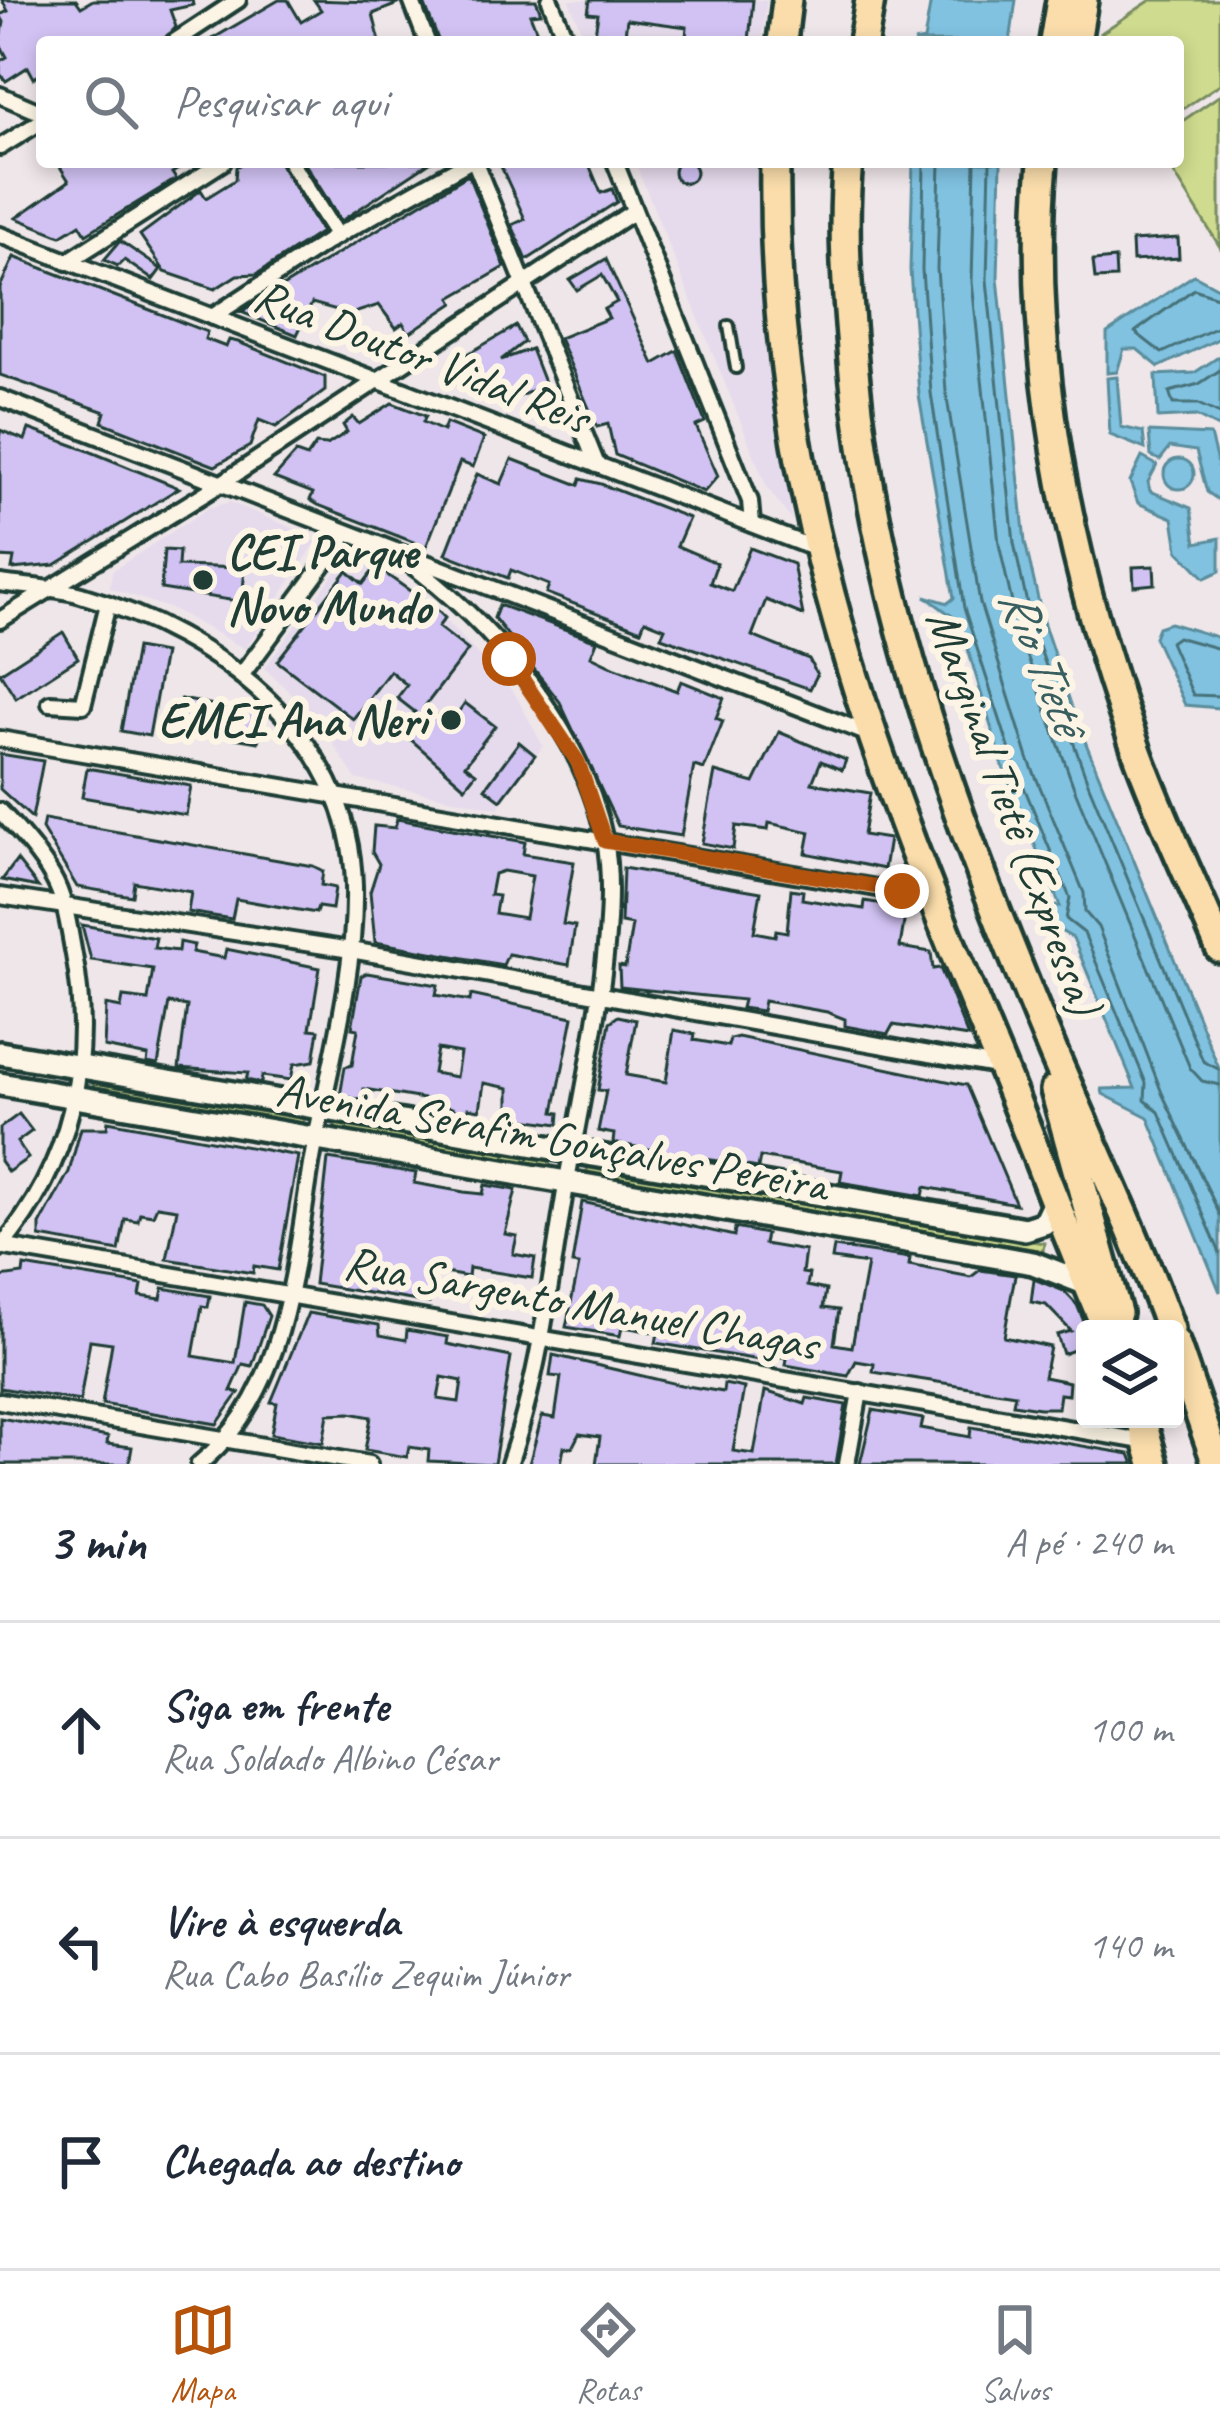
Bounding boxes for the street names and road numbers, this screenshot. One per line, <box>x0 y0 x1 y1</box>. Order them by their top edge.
street label: Rua Doutor Vidal Reis <box>246 265 601 449</box>
street label: Marginal Tietê (Expressa) <box>913 601 1116 1025</box>
street label: Avenida Serafim Gonçalves Pereira <box>272 1059 836 1216</box>
street label: Rua Sargento Manuel Chagas <box>340 1232 826 1375</box>

